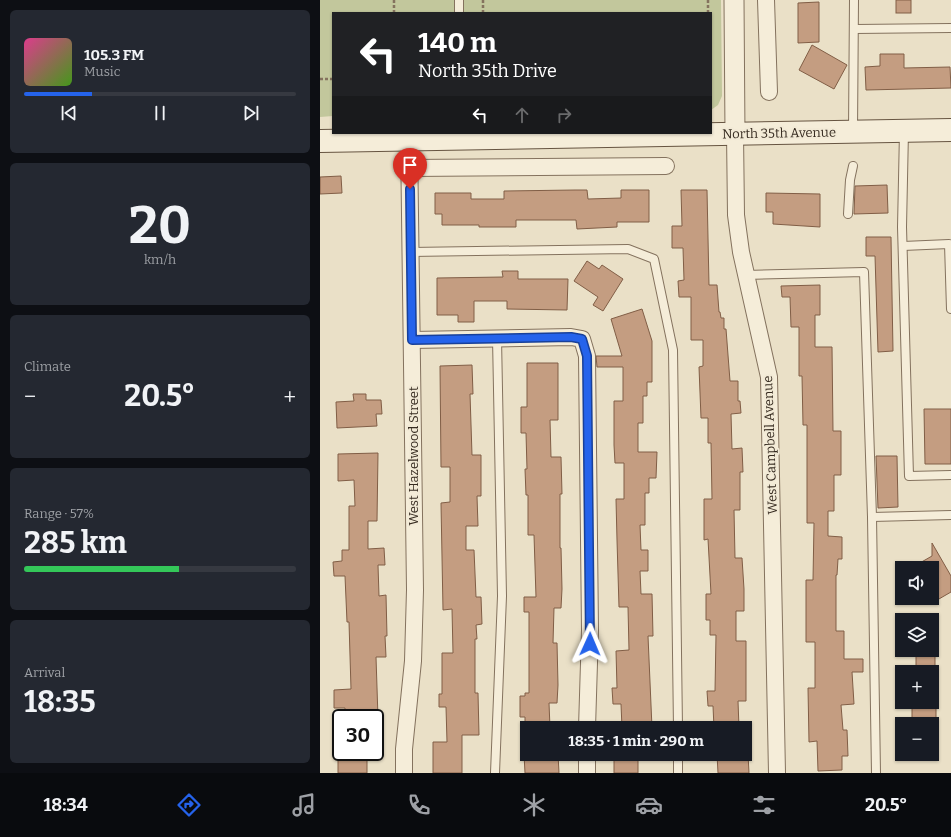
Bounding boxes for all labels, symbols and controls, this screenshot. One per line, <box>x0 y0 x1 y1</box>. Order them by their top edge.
text: 140 m <box>418 26 497 59</box>
icon: left <box>352 28 404 80</box>
text: 105.3 FM <box>84 46 144 64</box>
text: North 35th Drive <box>418 60 557 82</box>
text: Music <box>84 64 120 79</box>
icon: previous <box>58 102 80 124</box>
icon: pause <box>149 102 171 124</box>
icon: next <box>240 102 262 124</box>
icon: left <box>469 104 491 126</box>
icon: ahead <box>511 104 533 126</box>
icon: right <box>553 104 575 126</box>
street label: North 35th Avenue <box>722 125 836 141</box>
pin <box>393 148 427 189</box>
icon: arrive <box>399 154 421 176</box>
text: 20 <box>129 194 191 257</box>
text: km/h <box>144 252 176 267</box>
text: Climate <box>24 359 71 374</box>
street label: West Campbell Avenue <box>760 375 780 515</box>
text: 20.5° <box>124 378 195 414</box>
text: − <box>24 383 36 410</box>
text: + <box>283 383 296 410</box>
street label: West Hazelwood Street <box>406 386 421 526</box>
text: Range · 57% <box>24 506 94 521</box>
text: 285 km <box>24 525 127 561</box>
map controls <box>895 561 939 761</box>
button: sound <box>895 561 939 605</box>
button: layers <box>895 613 939 657</box>
position arrow <box>569 623 611 665</box>
text: Arrival <box>24 665 65 680</box>
button: + <box>895 665 939 709</box>
text: 18:35 <box>24 684 96 720</box>
speed limit sign: 30 <box>332 709 384 761</box>
button: − <box>895 717 939 761</box>
text: 18:35 · 1 min · 290 m <box>568 732 704 750</box>
icon: directions <box>175 791 203 819</box>
icon: music <box>290 791 318 819</box>
icon: phone <box>405 791 433 819</box>
icon: climate <box>520 791 548 819</box>
icon: car <box>635 791 663 819</box>
icon: filters <box>750 791 778 819</box>
text: 18:34 <box>44 794 88 816</box>
text: 20.5° <box>865 794 907 816</box>

